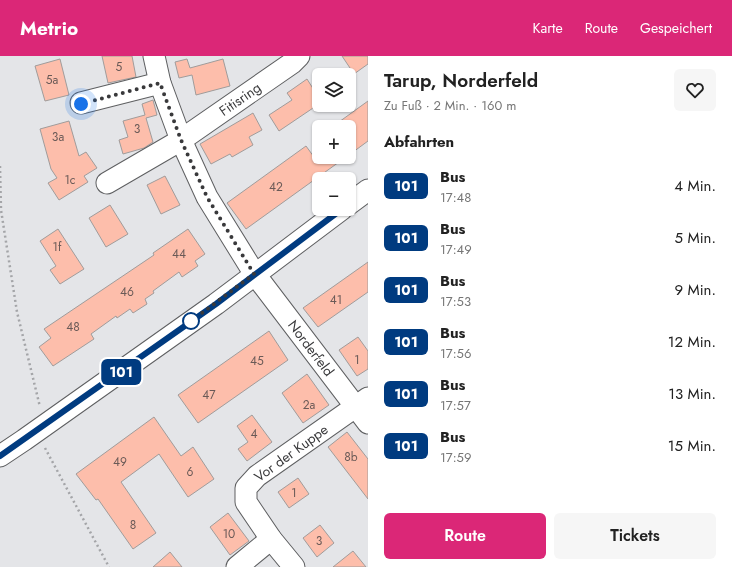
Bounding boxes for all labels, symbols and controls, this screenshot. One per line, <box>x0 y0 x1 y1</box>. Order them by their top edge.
text: Metrio <box>20 15 78 42</box>
text: Karte <box>533 18 563 38</box>
text: Route <box>585 18 618 38</box>
text: Gespeichert <box>640 18 712 38</box>
house number: 5 <box>116 58 123 76</box>
text: Tarup, Norderfeld <box>384 67 538 94</box>
map controls <box>312 68 356 216</box>
button: layers <box>312 68 356 112</box>
button: heart <box>674 69 716 111</box>
house number: 5a <box>46 71 58 89</box>
street label: Fitisring <box>215 77 265 121</box>
your location <box>71 94 91 114</box>
text: Zu Fuß · 2 Min. · 160 m <box>384 96 516 115</box>
house number: 3 <box>134 120 141 138</box>
button: + <box>312 120 356 164</box>
house number: 3a <box>52 128 64 146</box>
text: Abfahrten <box>384 131 454 153</box>
text: Bus <box>440 166 465 188</box>
house number: 1c <box>64 171 76 189</box>
button: − <box>312 172 356 216</box>
text: 4 Min. <box>674 175 716 197</box>
text: 101 <box>394 176 418 196</box>
house number: 42 <box>269 178 283 196</box>
text: 17:48 <box>440 188 471 207</box>
text: Bus <box>440 218 465 240</box>
text: 5 Min. <box>675 227 716 249</box>
text: 101 <box>394 228 418 248</box>
house number: 1f <box>53 238 62 256</box>
text: 17:49 <box>440 240 472 259</box>
house number: 44 <box>172 245 186 263</box>
text: Bus <box>440 270 465 292</box>
text: 9 Min. <box>674 279 716 301</box>
text: 101 <box>394 280 418 300</box>
house number: 46 <box>120 283 134 301</box>
house number: 41 <box>330 291 342 309</box>
text: 17:53 <box>440 292 471 311</box>
unlabelled marker <box>182 312 200 330</box>
street label: Norderfeld <box>283 316 339 380</box>
house number: 48 <box>66 318 80 336</box>
text: Bus <box>440 322 465 344</box>
text: 12 Min. <box>668 331 716 353</box>
text: 101 <box>394 332 418 352</box>
text: 17:56 <box>440 344 471 363</box>
house number: 1 <box>354 351 360 369</box>
house number: 45 <box>250 352 264 370</box>
line badge: 101 <box>98 359 144 385</box>
text: 101 <box>109 362 133 382</box>
text: Bus <box>440 374 465 396</box>
text: 13 Min. <box>668 383 716 405</box>
text: 101 <box>394 384 418 404</box>
house number: 47 <box>202 386 216 404</box>
house number: 2a <box>303 396 316 414</box>
text: 17:57 <box>440 396 471 415</box>
street label: Vor der Kuppe <box>250 419 332 487</box>
house number: 4 <box>251 425 258 443</box>
text: Bus <box>440 426 465 448</box>
text: 15 Min. <box>668 435 716 457</box>
text: 101 <box>394 436 418 456</box>
house number: 8b <box>344 448 358 466</box>
text: 17:59 <box>440 448 471 467</box>
house number: 49 <box>113 453 127 471</box>
house number: 6 <box>187 463 194 481</box>
house number: 1 <box>291 484 297 502</box>
button: Route <box>384 513 546 559</box>
button: Tickets <box>554 513 716 559</box>
house number: 8 <box>130 516 136 534</box>
house number: 10 <box>223 525 235 543</box>
house number: 3 <box>316 532 323 550</box>

